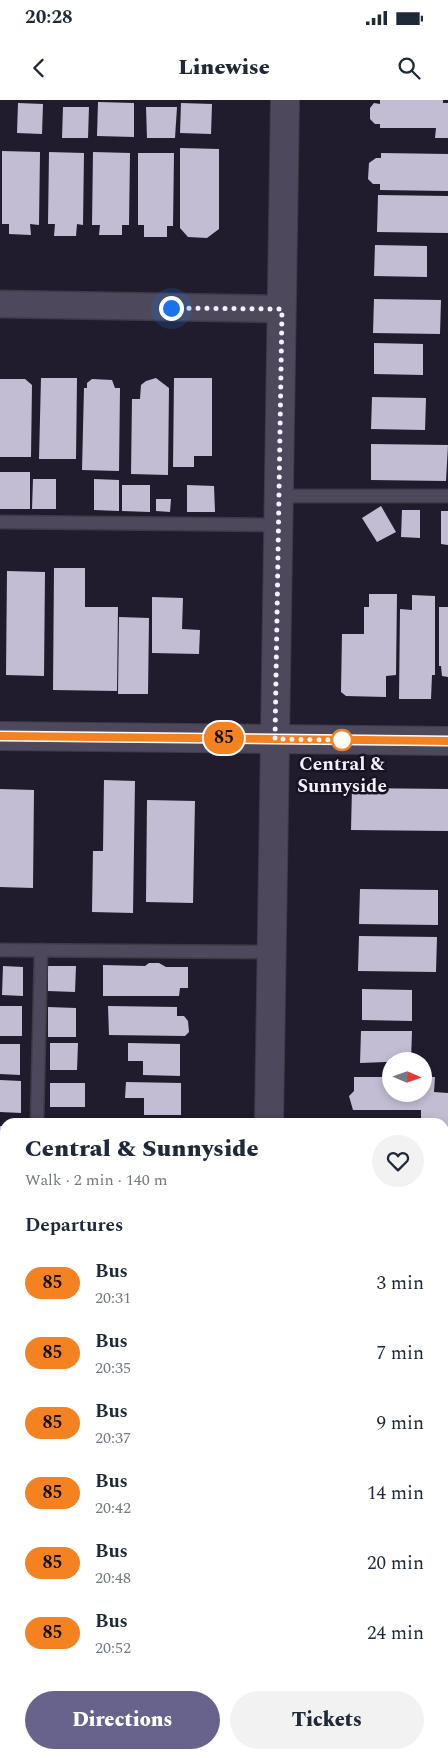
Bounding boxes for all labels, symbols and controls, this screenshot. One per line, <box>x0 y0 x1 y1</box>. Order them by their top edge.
text: 20:28 <box>25 3 73 32</box>
text: Linewise <box>178 51 270 84</box>
icon: back <box>25 54 53 82</box>
icon: search <box>395 54 423 82</box>
your location <box>159 296 184 321</box>
line badge: 85 <box>202 722 246 754</box>
text: 85 <box>214 724 234 751</box>
marker: Central & Sunnyside <box>331 729 353 751</box>
place label: Central & Sunnyside <box>297 750 387 801</box>
north arrow <box>382 1052 432 1102</box>
map controls <box>382 1052 432 1102</box>
text: Central & Sunnyside <box>25 1131 259 1167</box>
button: heart <box>372 1135 424 1187</box>
text: Walk · 2 min · 140 m <box>25 1168 168 1192</box>
text: Departures <box>25 1211 123 1240</box>
text: Bus <box>95 1257 128 1286</box>
text: 85 <box>42 1269 63 1296</box>
text: 3 min <box>376 1269 424 1298</box>
text: 20:31 <box>95 1286 131 1310</box>
text: Bus <box>95 1327 128 1356</box>
text: 85 <box>42 1339 63 1366</box>
text: 7 min <box>376 1339 424 1368</box>
text: 20:35 <box>95 1356 131 1380</box>
text: Bus <box>95 1397 128 1426</box>
text: 85 <box>42 1409 63 1436</box>
text: 9 min <box>376 1409 424 1438</box>
text: 20:37 <box>95 1426 131 1450</box>
text: Bus <box>95 1467 128 1496</box>
text: 85 <box>42 1479 63 1506</box>
text: 14 min <box>367 1479 424 1508</box>
text: 20:42 <box>95 1496 131 1520</box>
text: Bus <box>95 1537 128 1566</box>
text: 85 <box>42 1549 63 1576</box>
text: 20 min <box>367 1549 424 1578</box>
text: 20:48 <box>95 1566 131 1590</box>
text: Bus <box>95 1607 128 1636</box>
text: 85 <box>42 1619 63 1646</box>
text: 24 min <box>367 1619 424 1648</box>
text: 20:52 <box>95 1636 131 1660</box>
button: Directions <box>25 1691 220 1749</box>
button: Tickets <box>230 1691 424 1749</box>

